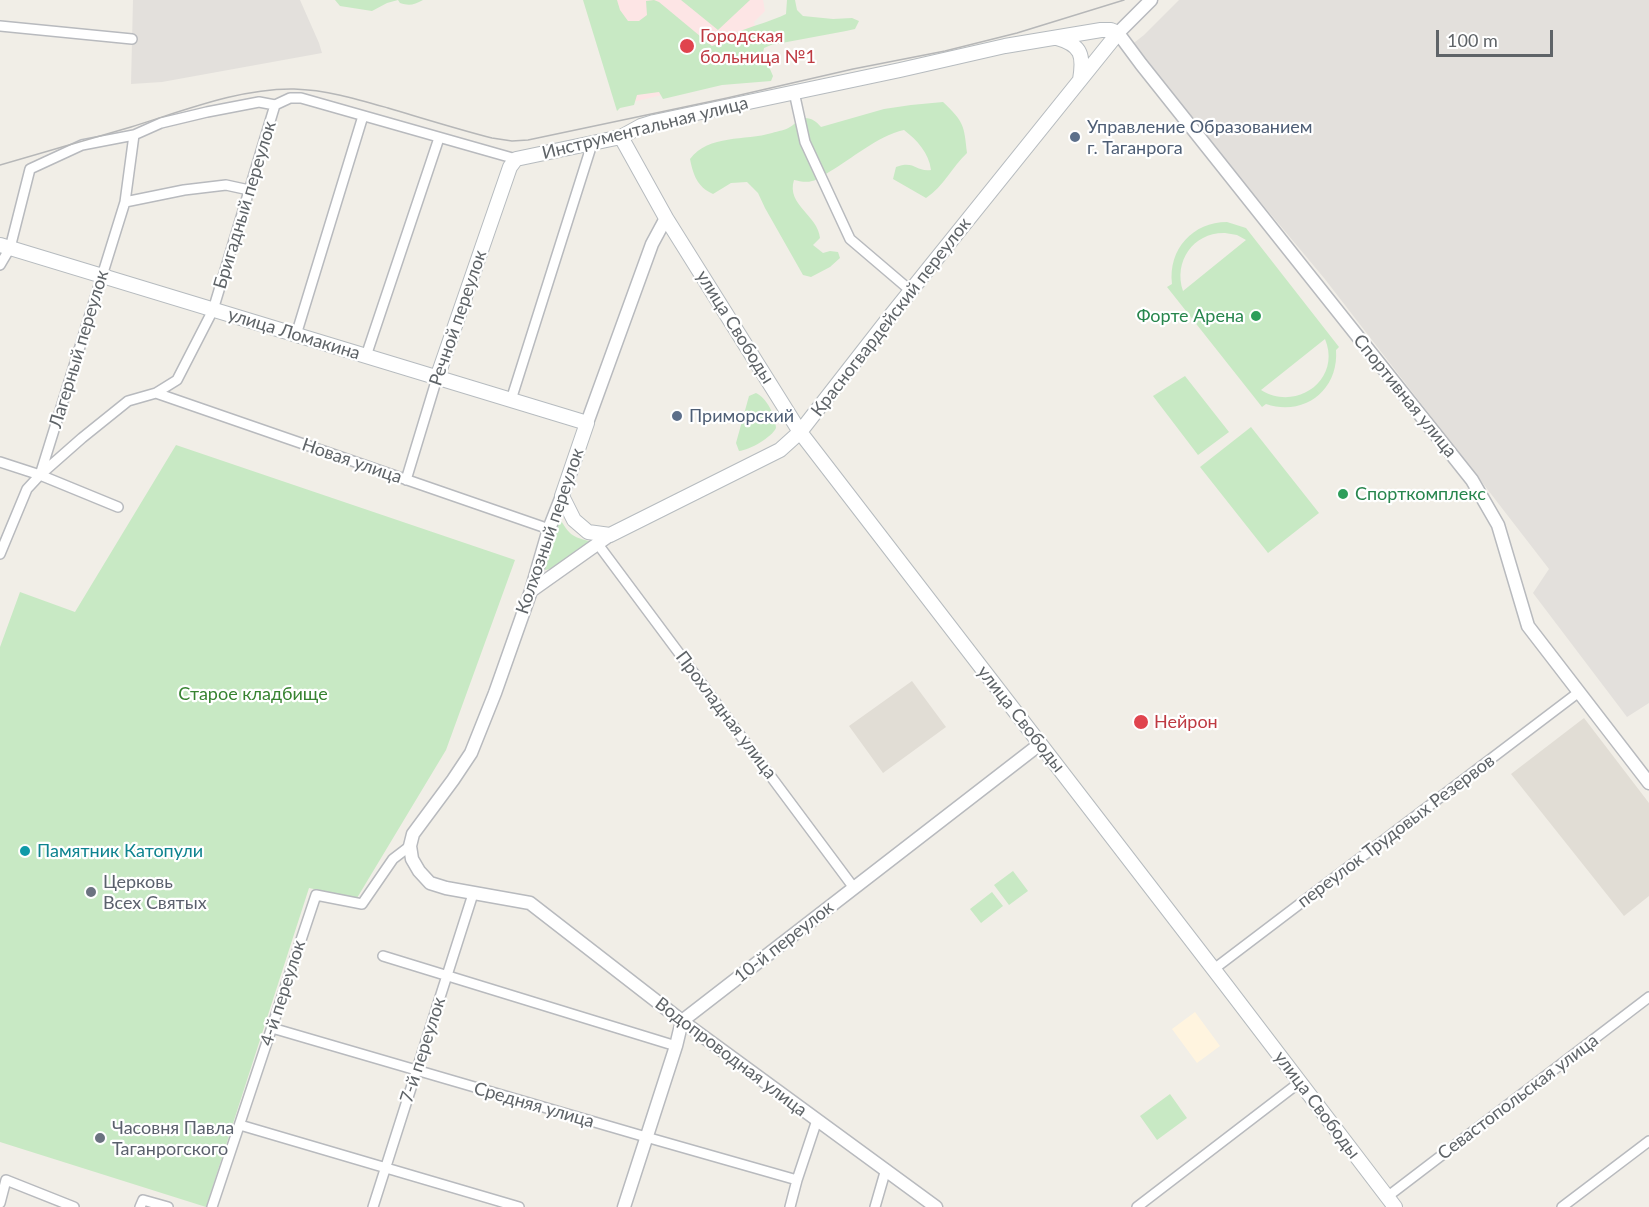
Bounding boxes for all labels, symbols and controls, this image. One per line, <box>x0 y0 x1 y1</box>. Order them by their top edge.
scale bar <box>1439 18 1556 56</box>
place label: Городская больница №1 <box>700 25 816 68</box>
text: 100 m <box>1447 29 1498 51</box>
marker: Городская больница №1 <box>678 37 696 55</box>
street label: Инструментальная улица <box>540 92 750 164</box>
place label: Управление Образованием г. Таганрога <box>1087 116 1313 158</box>
street label: Бригадный переулок <box>209 118 281 292</box>
marker: Управление Образованием г. Таганрога <box>1068 130 1082 144</box>
street label: Красногвардейский переулок <box>807 213 975 421</box>
street label: Речной переулок <box>425 247 491 389</box>
street label: улица Свободы <box>692 266 778 388</box>
street label: Лагерный переулок <box>45 267 113 431</box>
street label: улица Ломакина <box>225 304 363 364</box>
place label: Форте Арена <box>1136 305 1244 327</box>
marker: Форте Арена <box>1249 309 1263 323</box>
street label: Спортивная улица <box>1349 330 1461 462</box>
place label: Приморский <box>689 405 794 427</box>
marker: Приморский <box>670 409 684 423</box>
street label: Новая улица <box>299 434 405 488</box>
street label: Колхозный переулок <box>511 445 589 617</box>
place label: Спорткомплекс <box>1355 483 1486 505</box>
marker: Спорткомплекс <box>1336 487 1350 501</box>
street label: Прохладная улица <box>671 647 781 783</box>
street label: улица Свободы <box>973 661 1069 777</box>
park label: Старое кладбище <box>178 683 328 705</box>
place label: Нейрон <box>1154 711 1218 733</box>
marker: Нейрон <box>1132 713 1150 731</box>
street label: переулок Трудовых Резервов <box>1293 750 1499 912</box>
place label: Памятник Катопули <box>37 840 203 862</box>
marker: Памятник Катопули <box>18 844 32 858</box>
place label: Церковь Всех Святых <box>103 871 207 914</box>
marker: Церковь Всех Святых <box>84 885 98 899</box>
street label: 10-й переулок <box>730 897 838 987</box>
street label: 4-й переулок <box>256 938 310 1048</box>
street label: Водопроводная улица <box>651 993 811 1121</box>
street label: 7-й переулок <box>396 995 450 1105</box>
street label: Севастопольская улица <box>1433 1030 1603 1164</box>
street label: улица Свободы <box>1269 1047 1365 1163</box>
street label: Средняя улица <box>471 1077 597 1133</box>
place label: Часовня Павла Таганрогского <box>112 1117 234 1160</box>
marker: Часовня Павла Таганрогского <box>93 1131 107 1145</box>

